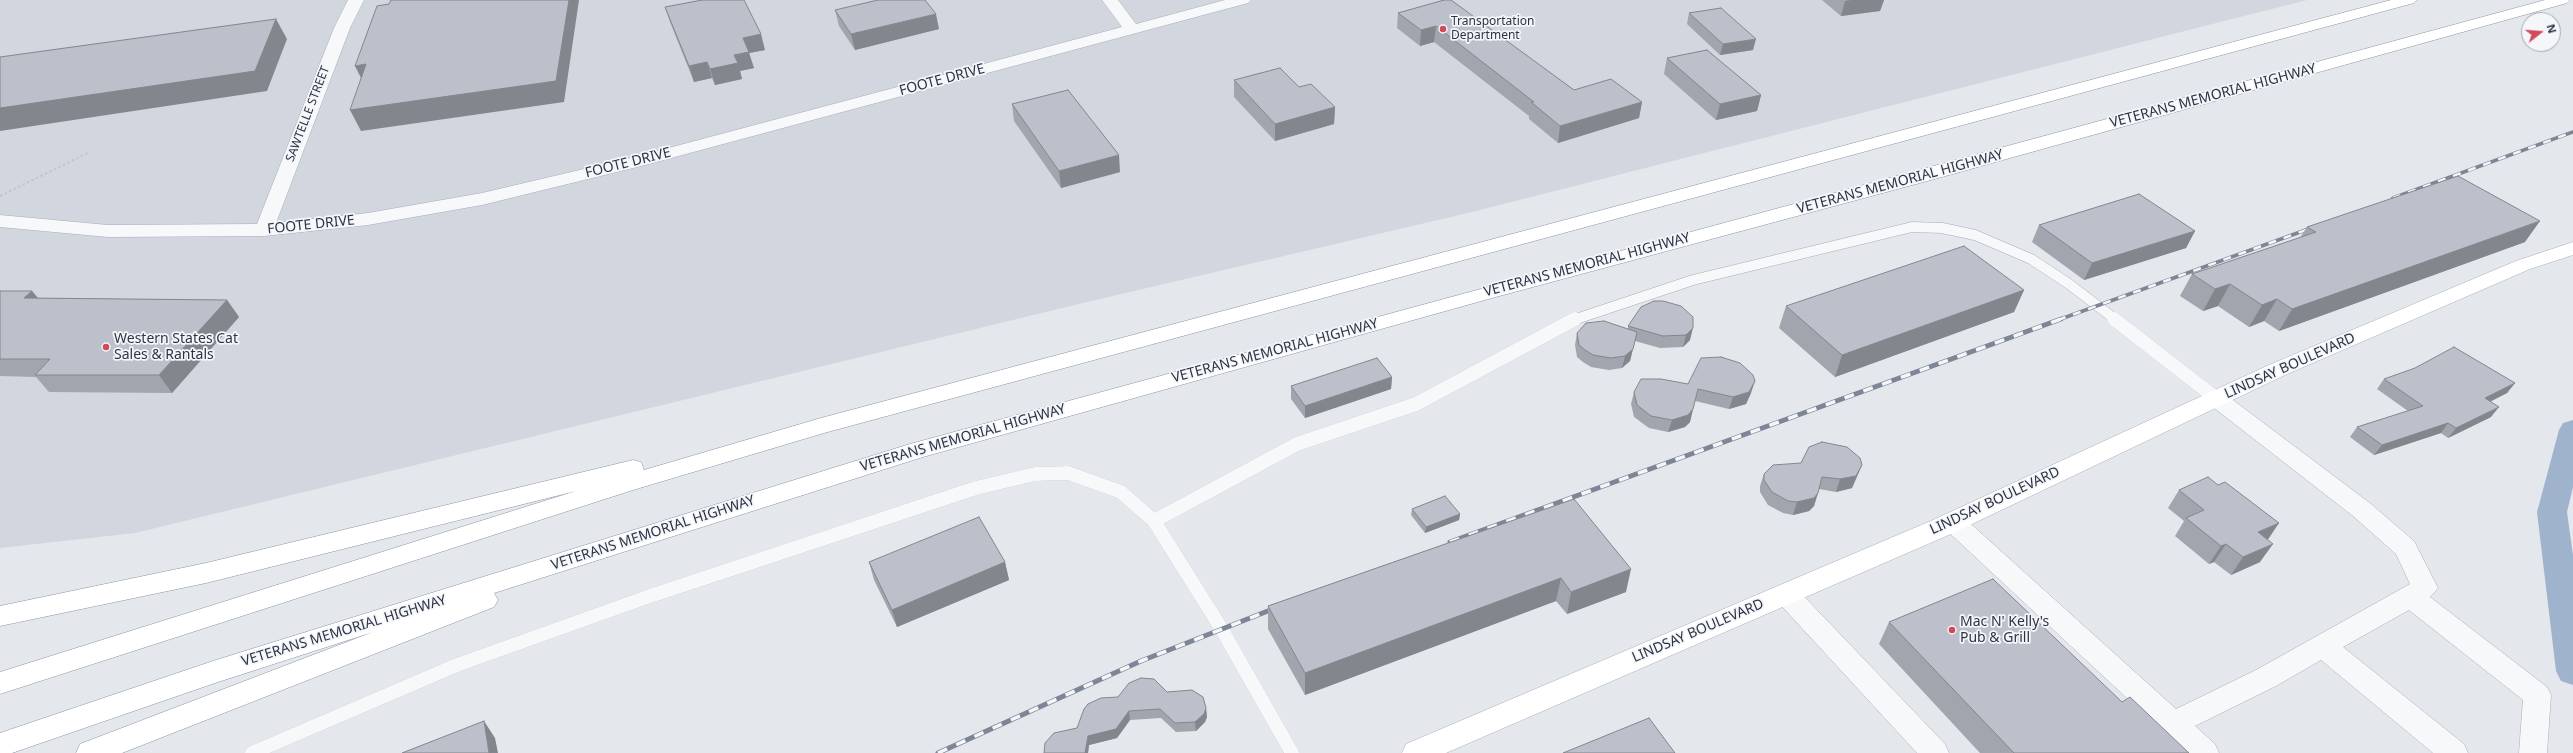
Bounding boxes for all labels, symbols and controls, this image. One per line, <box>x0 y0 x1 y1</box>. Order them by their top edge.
north arrow <box>2521 12 2561 52</box>
place label: Transportation Department <box>1451 15 1534 43</box>
text: N <box>2544 22 2560 35</box>
marker: Transportation Department <box>1438 24 1448 34</box>
street label: VETERANS MEMORIAL HIGHWAY <box>2108 60 2318 132</box>
street label: FOOTE DRIVE <box>897 61 987 99</box>
street label: SAWTELLE STREET <box>283 64 333 164</box>
street label: FOOTE DRIVE <box>583 144 673 182</box>
street label: VETERANS MEMORIAL HIGHWAY <box>1795 146 2005 218</box>
street label: FOOTE DRIVE <box>266 212 356 238</box>
street label: VETERANS MEMORIAL HIGHWAY <box>1482 229 1692 301</box>
street label: VETERANS MEMORIAL HIGHWAY <box>1170 315 1380 387</box>
street label: LINDSAY BOULEVARD <box>2222 330 2358 402</box>
place label: Western States Cat Sales & Rantals <box>114 331 238 364</box>
marker: Western States Cat Sales & Rantals <box>101 342 111 352</box>
street label: VETERANS MEMORIAL HIGHWAY <box>858 401 1068 475</box>
street label: LINDSAY BOULEVARD <box>1927 464 2063 538</box>
street label: VETERANS MEMORIAL HIGHWAY <box>549 492 757 574</box>
street label: VETERANS MEMORIAL HIGHWAY <box>240 592 448 670</box>
street label: LINDSAY BOULEVARD <box>1630 596 1766 666</box>
place label: Mac N' Kelly's Pub & Grill <box>1960 614 2049 646</box>
marker: Mac N' Kelly's Pub & Grill <box>1947 625 1957 635</box>

